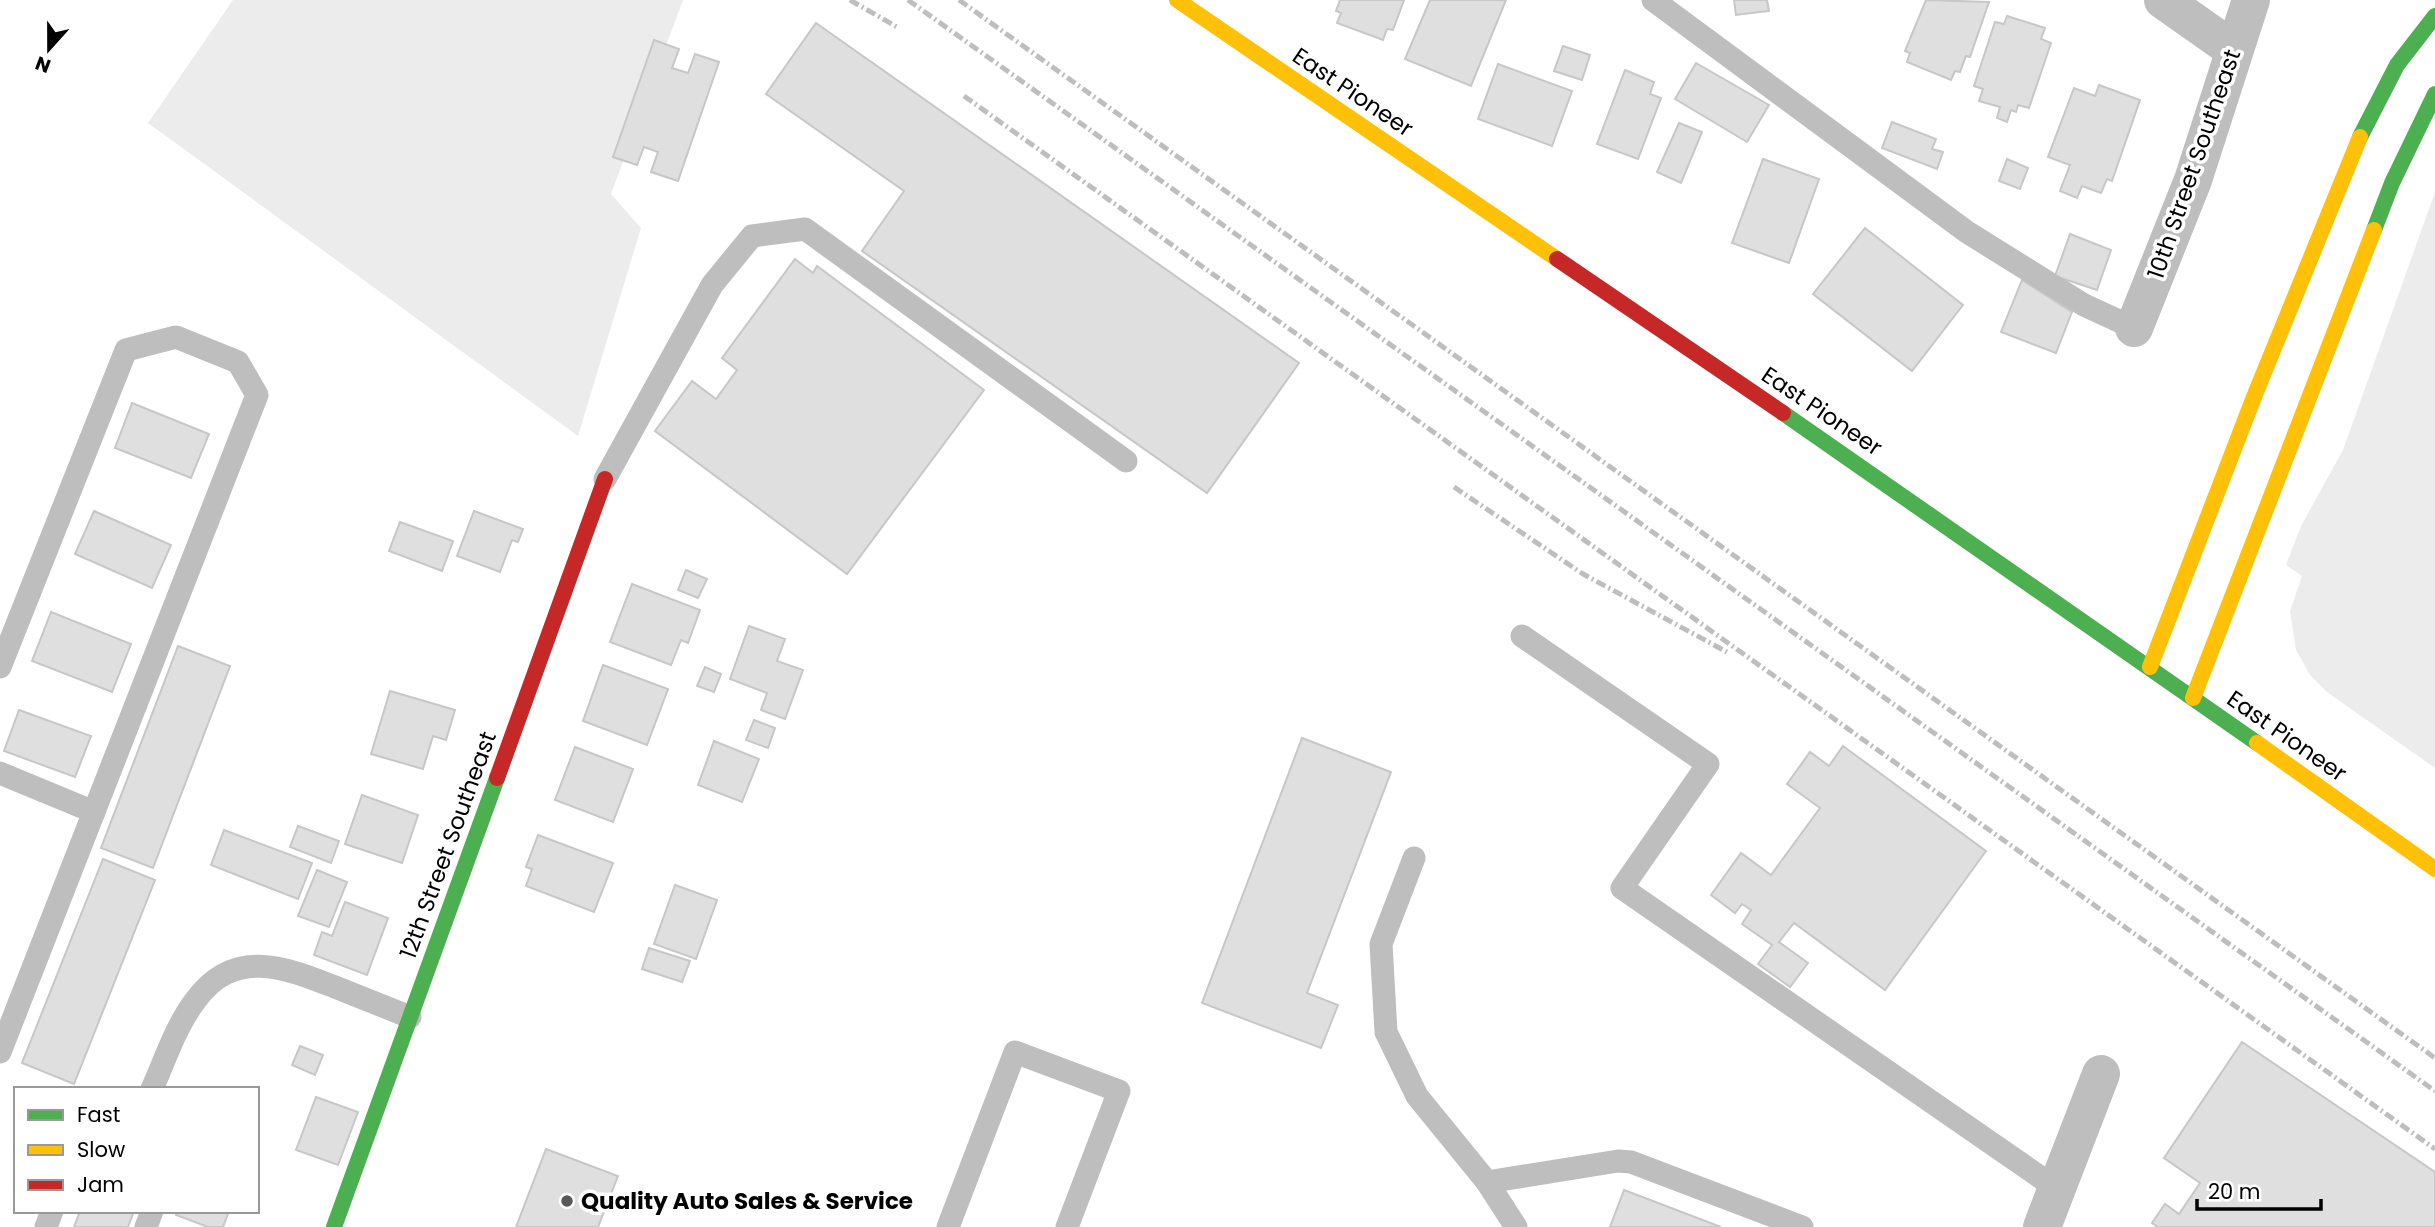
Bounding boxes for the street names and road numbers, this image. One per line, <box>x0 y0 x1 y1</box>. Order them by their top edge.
street label: East Pioneer <box>1286 40 1420 144</box>
street label: 10th Street Southeast <box>2140 45 2248 283</box>
street label: East Pioneer <box>1755 359 1889 463</box>
street label: East Pioneer <box>2221 683 2353 789</box>
street label: 12th Street Southeast <box>392 727 504 963</box>

